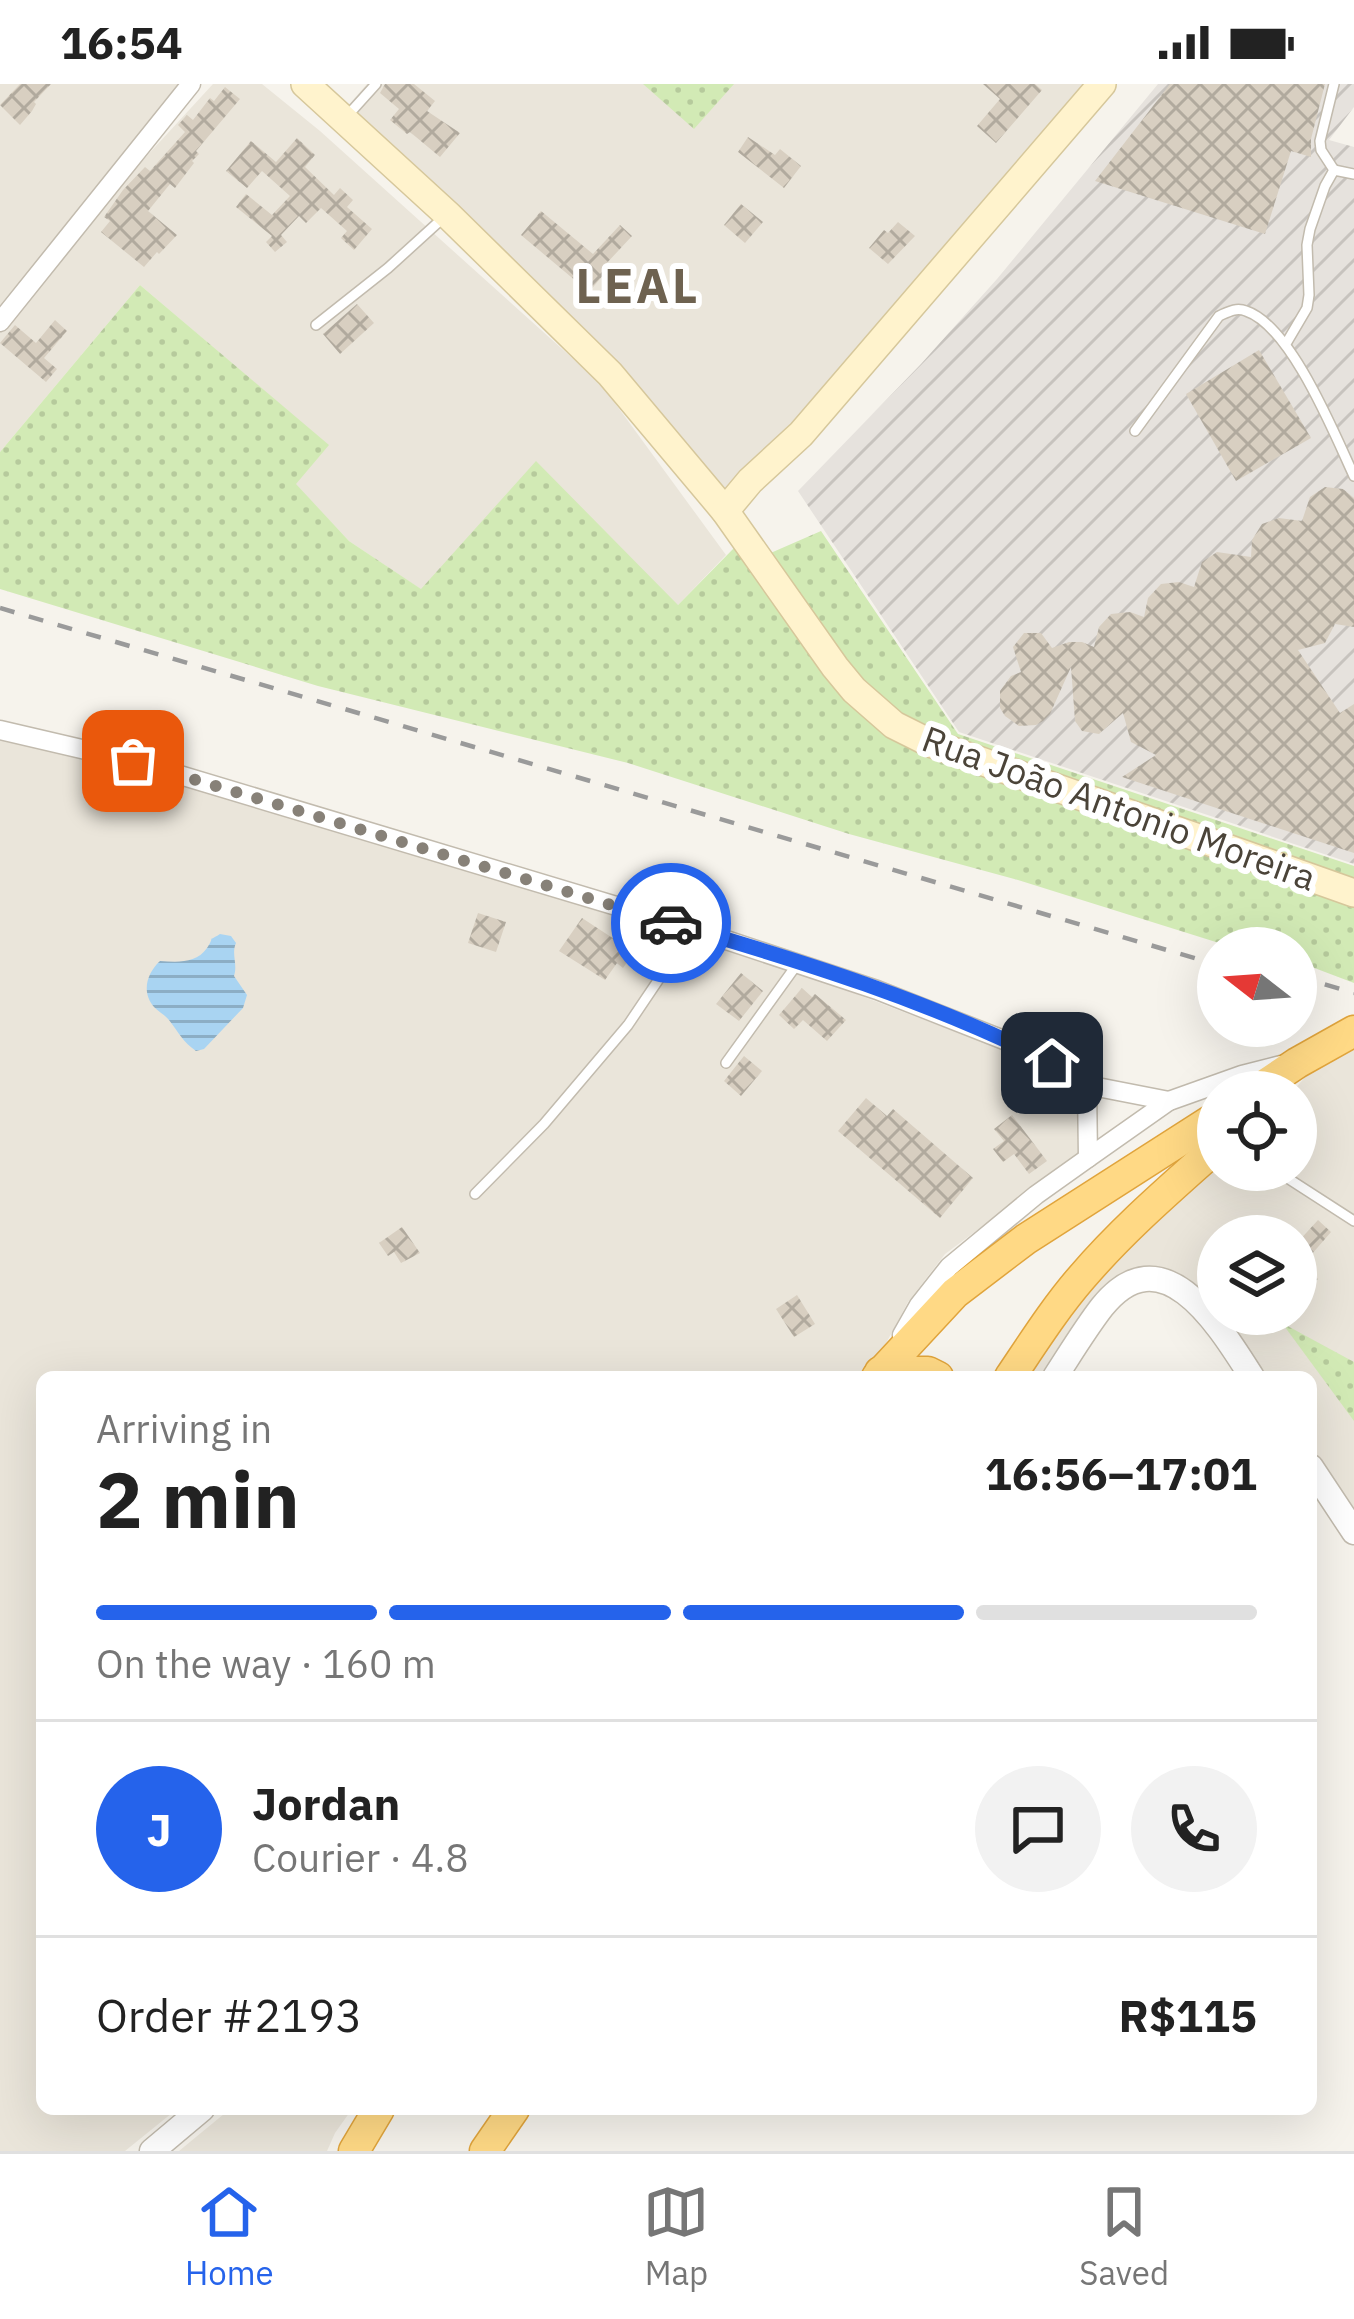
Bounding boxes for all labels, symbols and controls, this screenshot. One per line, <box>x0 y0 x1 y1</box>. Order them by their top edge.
text: 16:54 <box>60 13 183 71</box>
district label: LEAL <box>576 254 700 316</box>
pin <box>82 710 184 812</box>
street label: Rua João Antonio Moreira <box>916 714 1322 901</box>
icon: bag <box>100 728 166 794</box>
courier <box>611 863 731 983</box>
icon: car <box>638 890 704 956</box>
north arrow <box>1197 927 1317 1047</box>
map controls <box>1197 927 1317 1335</box>
pin <box>1001 1012 1103 1114</box>
icon: home <box>1019 1030 1085 1096</box>
button: locate <box>1197 1071 1317 1191</box>
button: layers <box>1197 1215 1317 1335</box>
text: Arriving in <box>96 1403 272 1454</box>
text: 16:56–17:01 <box>985 1444 1257 1502</box>
text: 2 min <box>96 1448 300 1549</box>
text: On the way · 160 m <box>96 1638 436 1689</box>
button: chat <box>975 1766 1101 1892</box>
button: phone <box>1131 1766 1257 1892</box>
text: Jordan <box>252 1774 400 1832</box>
text: J <box>146 1800 172 1858</box>
text: Courier · 4.8 <box>252 1832 469 1883</box>
text: Order #2193 <box>96 1986 362 2044</box>
text: R$115 <box>1119 1986 1257 2044</box>
tab: Home <box>185 2179 274 2294</box>
tab: Map <box>643 2179 709 2294</box>
tab: Saved <box>1079 2179 1169 2294</box>

